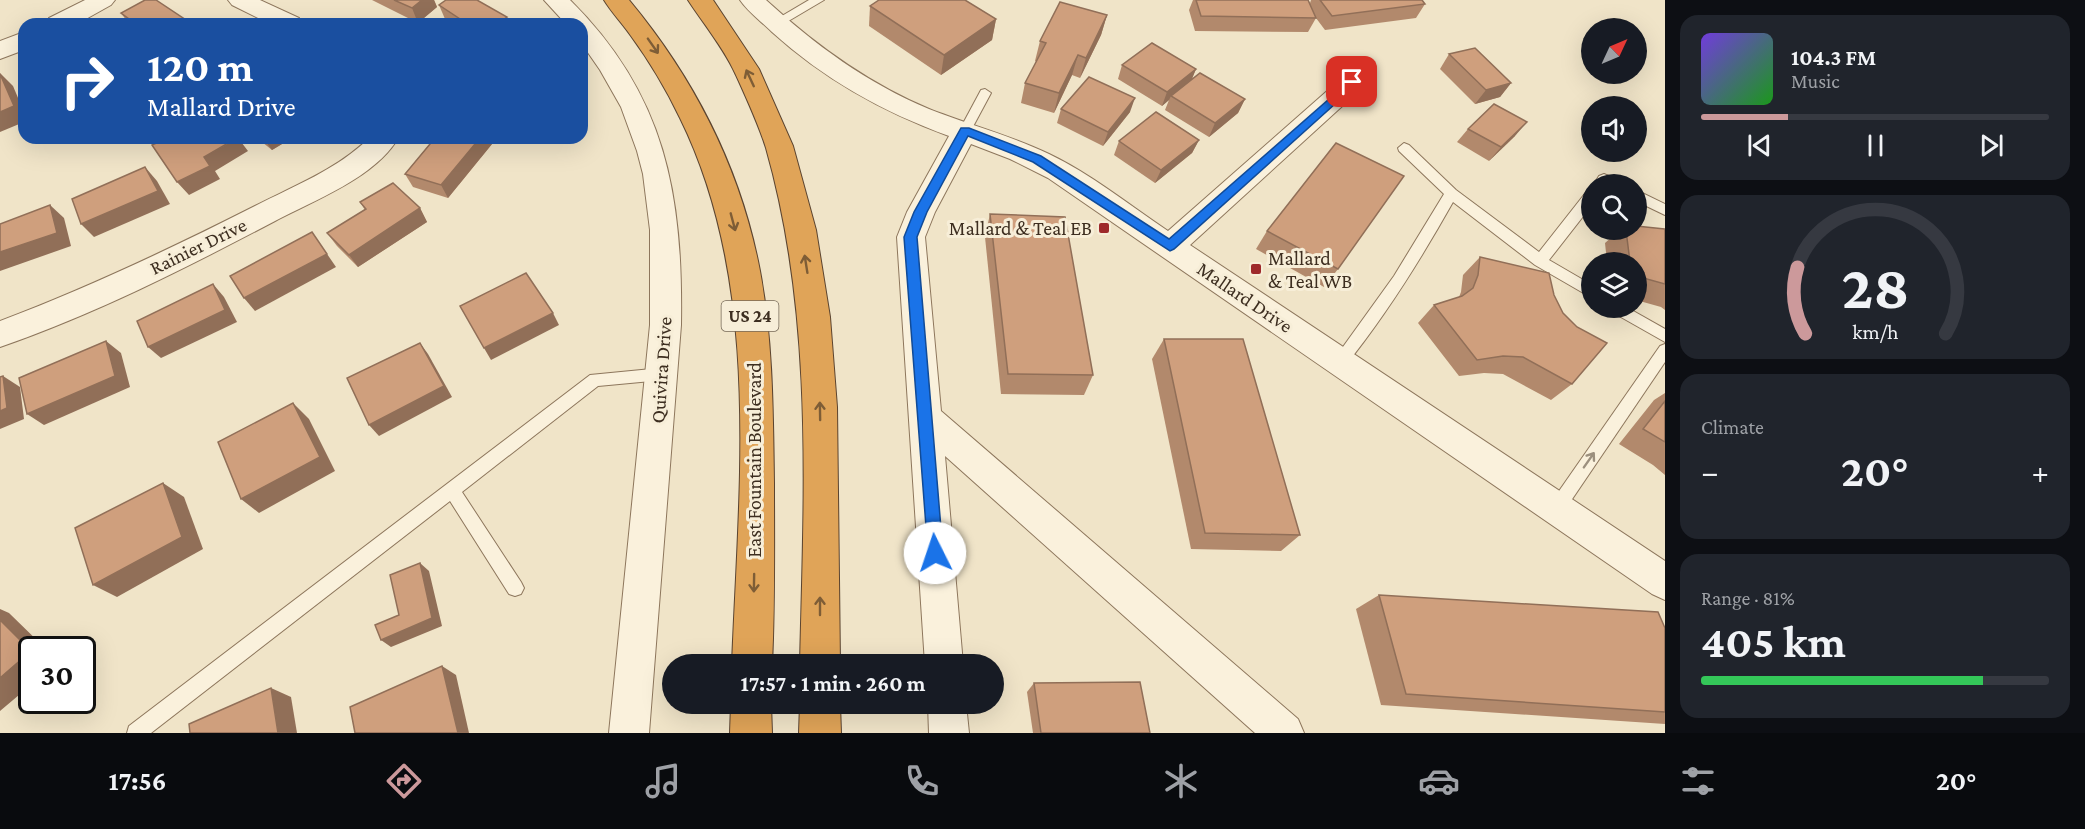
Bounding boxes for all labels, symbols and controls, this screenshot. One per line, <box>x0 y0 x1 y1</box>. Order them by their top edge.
north arrow <box>1581 18 1647 84</box>
map controls <box>1581 18 1647 318</box>
one-way arrow <box>647 37 659 53</box>
icon: right <box>48 42 126 120</box>
text: 120 m <box>147 43 253 90</box>
text: 104.3 FM <box>1791 45 1876 70</box>
pin <box>1326 56 1377 107</box>
icon: arrive <box>1335 65 1368 98</box>
one-way arrow <box>744 69 756 87</box>
text: Music <box>1791 70 1840 92</box>
text: Mallard Drive <box>147 92 296 122</box>
button: sound <box>1581 96 1647 162</box>
icon: previous <box>1743 129 1776 162</box>
icon: pause <box>1859 129 1892 162</box>
icon: next <box>1975 129 2008 162</box>
button: search <box>1581 174 1647 240</box>
street label: Rainier Drive <box>146 213 250 279</box>
one-way arrow <box>728 213 739 232</box>
place label: Mallard & Teal EB <box>949 217 1092 239</box>
marker: Mallard & Teal EB <box>1097 221 1111 235</box>
place label: Mallard & Teal WB <box>1268 247 1352 292</box>
button: layers <box>1581 252 1647 318</box>
text: 28 <box>1841 252 1909 321</box>
one-way arrow <box>800 254 811 274</box>
street label: Mallard Drive <box>1193 257 1297 337</box>
marker: Mallard & Teal WB <box>1249 262 1263 276</box>
road number: US 24 <box>722 301 778 331</box>
street label: Quivira Drive <box>646 316 676 424</box>
text: km/h <box>1852 320 1899 344</box>
street label: East Fountain Boulevard <box>743 362 765 558</box>
one-way arrow <box>814 402 826 422</box>
text: Climate <box>1701 416 1764 438</box>
text: 20° <box>1841 446 1909 496</box>
one-way arrow <box>1583 453 1595 469</box>
text: − <box>1701 453 1718 490</box>
text: + <box>2032 453 2049 490</box>
position arrow <box>903 521 967 585</box>
one-way arrow <box>748 573 760 593</box>
text: Range · 81% <box>1701 587 1795 609</box>
one-way arrow <box>814 597 826 617</box>
text: 405 km <box>1701 617 1846 667</box>
speed limit sign: 30 <box>18 636 96 714</box>
text: 17:57 · 1 min · 260 m <box>741 671 925 696</box>
icon: directions <box>383 760 425 802</box>
icon: music <box>642 760 684 802</box>
icon: phone <box>901 760 943 802</box>
icon: climate <box>1160 760 1202 802</box>
icon: car <box>1418 760 1460 802</box>
icon: filters <box>1677 760 1719 802</box>
text: 17:56 <box>108 766 167 796</box>
text: 20° <box>1936 766 1977 796</box>

